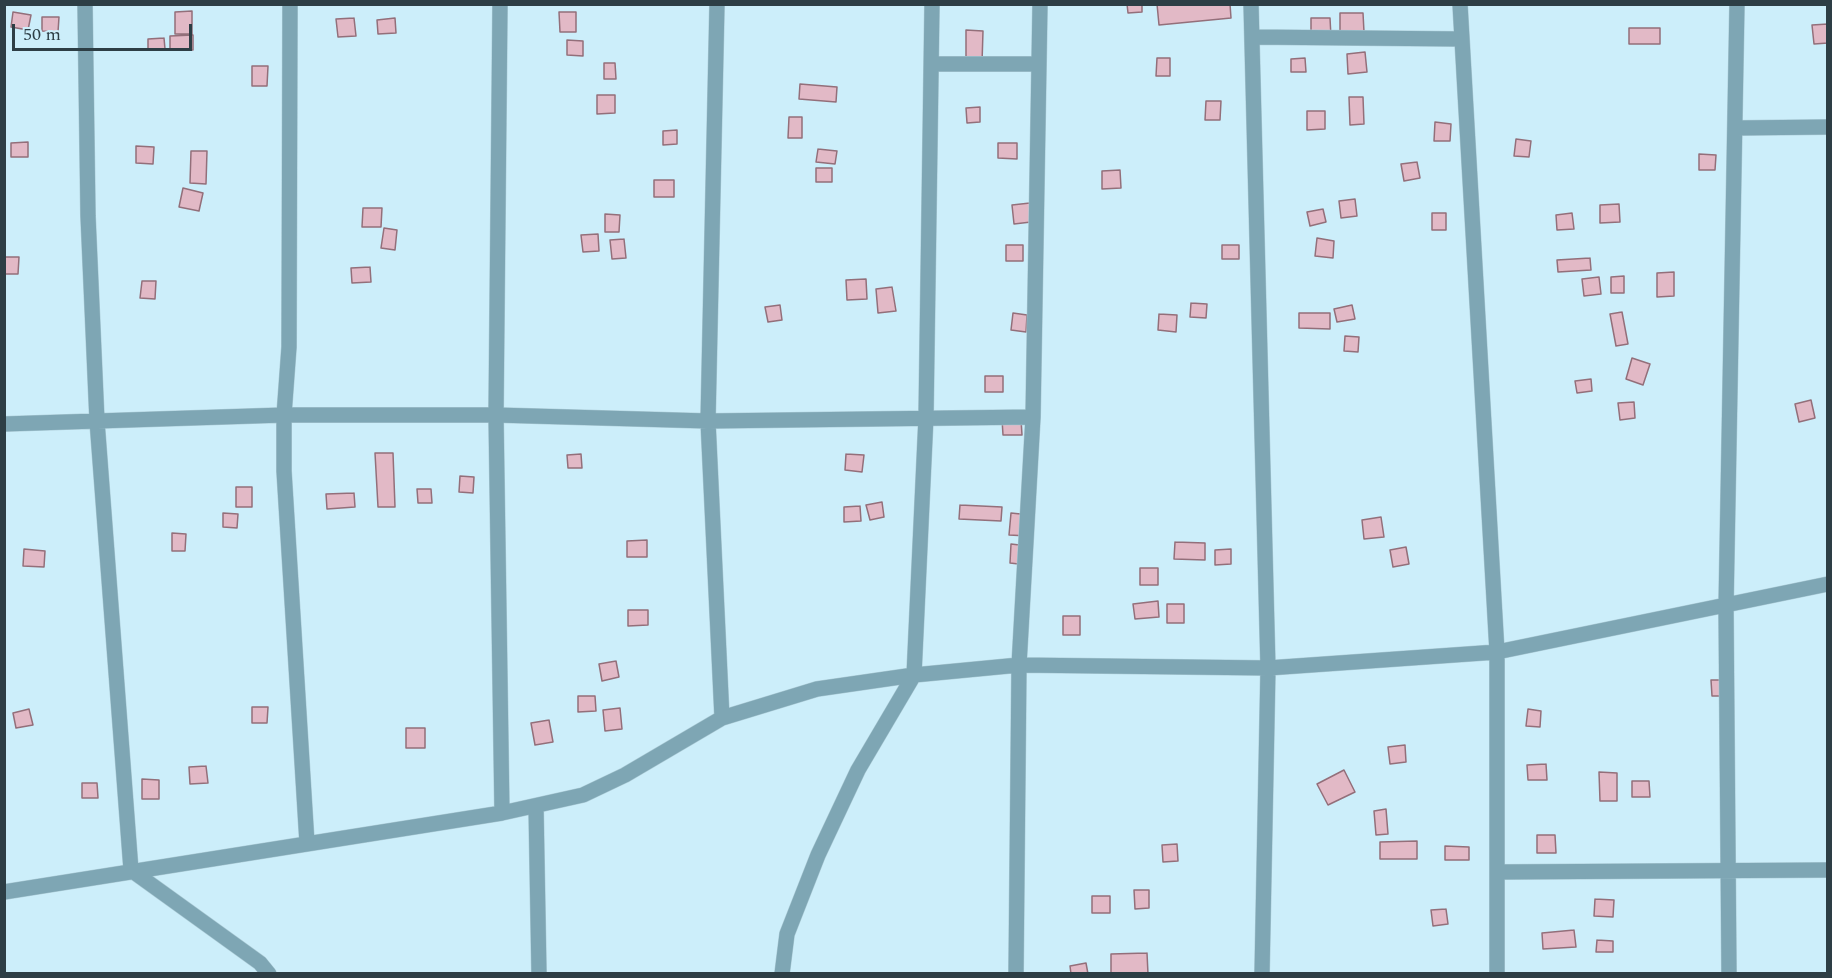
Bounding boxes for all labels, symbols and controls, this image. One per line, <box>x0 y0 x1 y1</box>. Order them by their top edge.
scale bar <box>15 12 195 50</box>
text: 50 m <box>23 21 61 48</box>

